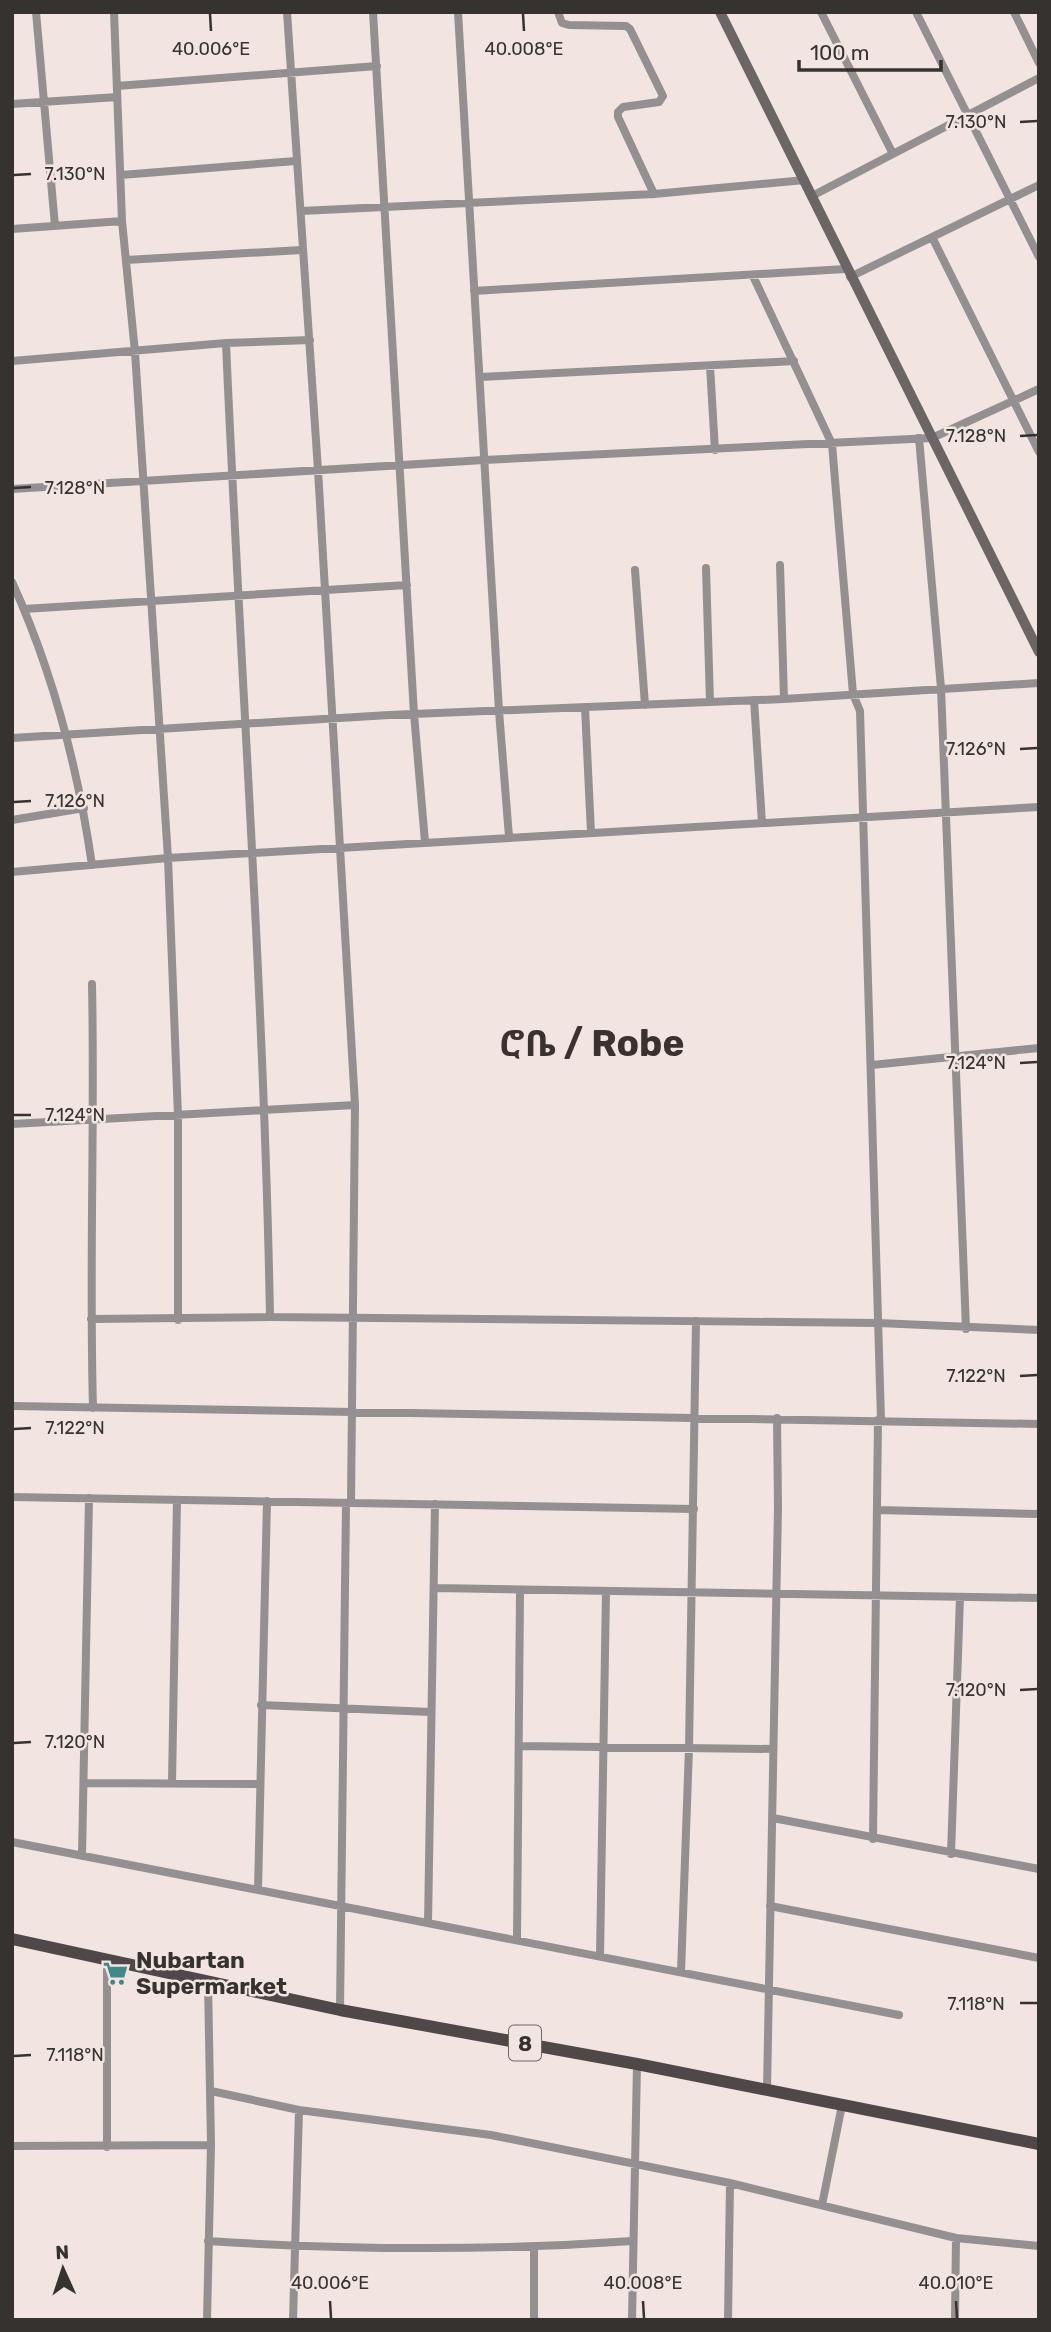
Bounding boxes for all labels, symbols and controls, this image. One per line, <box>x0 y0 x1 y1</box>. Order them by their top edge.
scale bar <box>799 28 941 72</box>
text: 40.006°E <box>172 38 250 60</box>
text: 40.008°E <box>485 38 563 60</box>
text: 100 m <box>810 40 869 65</box>
text: 7.130°N <box>946 111 1006 133</box>
text: 7.130°N <box>45 163 105 185</box>
text: 7.128°N <box>946 425 1006 447</box>
text: 7.128°N <box>45 477 105 499</box>
text: 7.126°N <box>946 738 1006 760</box>
text: 7.126°N <box>45 790 105 812</box>
district label: ሮቤ / Robe <box>500 1021 684 1065</box>
text: 7.124°N <box>946 1052 1006 1074</box>
text: 7.124°N <box>45 1104 105 1126</box>
text: 7.122°N <box>946 1365 1006 1387</box>
text: 7.122°N <box>45 1417 105 1439</box>
text: 7.120°N <box>946 1679 1006 1701</box>
text: 7.120°N <box>45 1731 105 1753</box>
place label: Nubartan Supermarket <box>136 1946 287 2000</box>
supermarket icon: Nubartan Supermarket <box>102 1959 130 1987</box>
text: 7.118°N <box>947 1993 1005 2015</box>
road number: 8 <box>509 2025 541 2060</box>
text: 7.118°N <box>46 2044 104 2066</box>
north arrow <box>28 2234 98 2304</box>
text: N <box>55 2241 70 2264</box>
text: 40.006°E <box>291 2272 369 2294</box>
text: 40.008°E <box>604 2272 682 2294</box>
text: 40.010°E <box>918 2272 994 2294</box>

